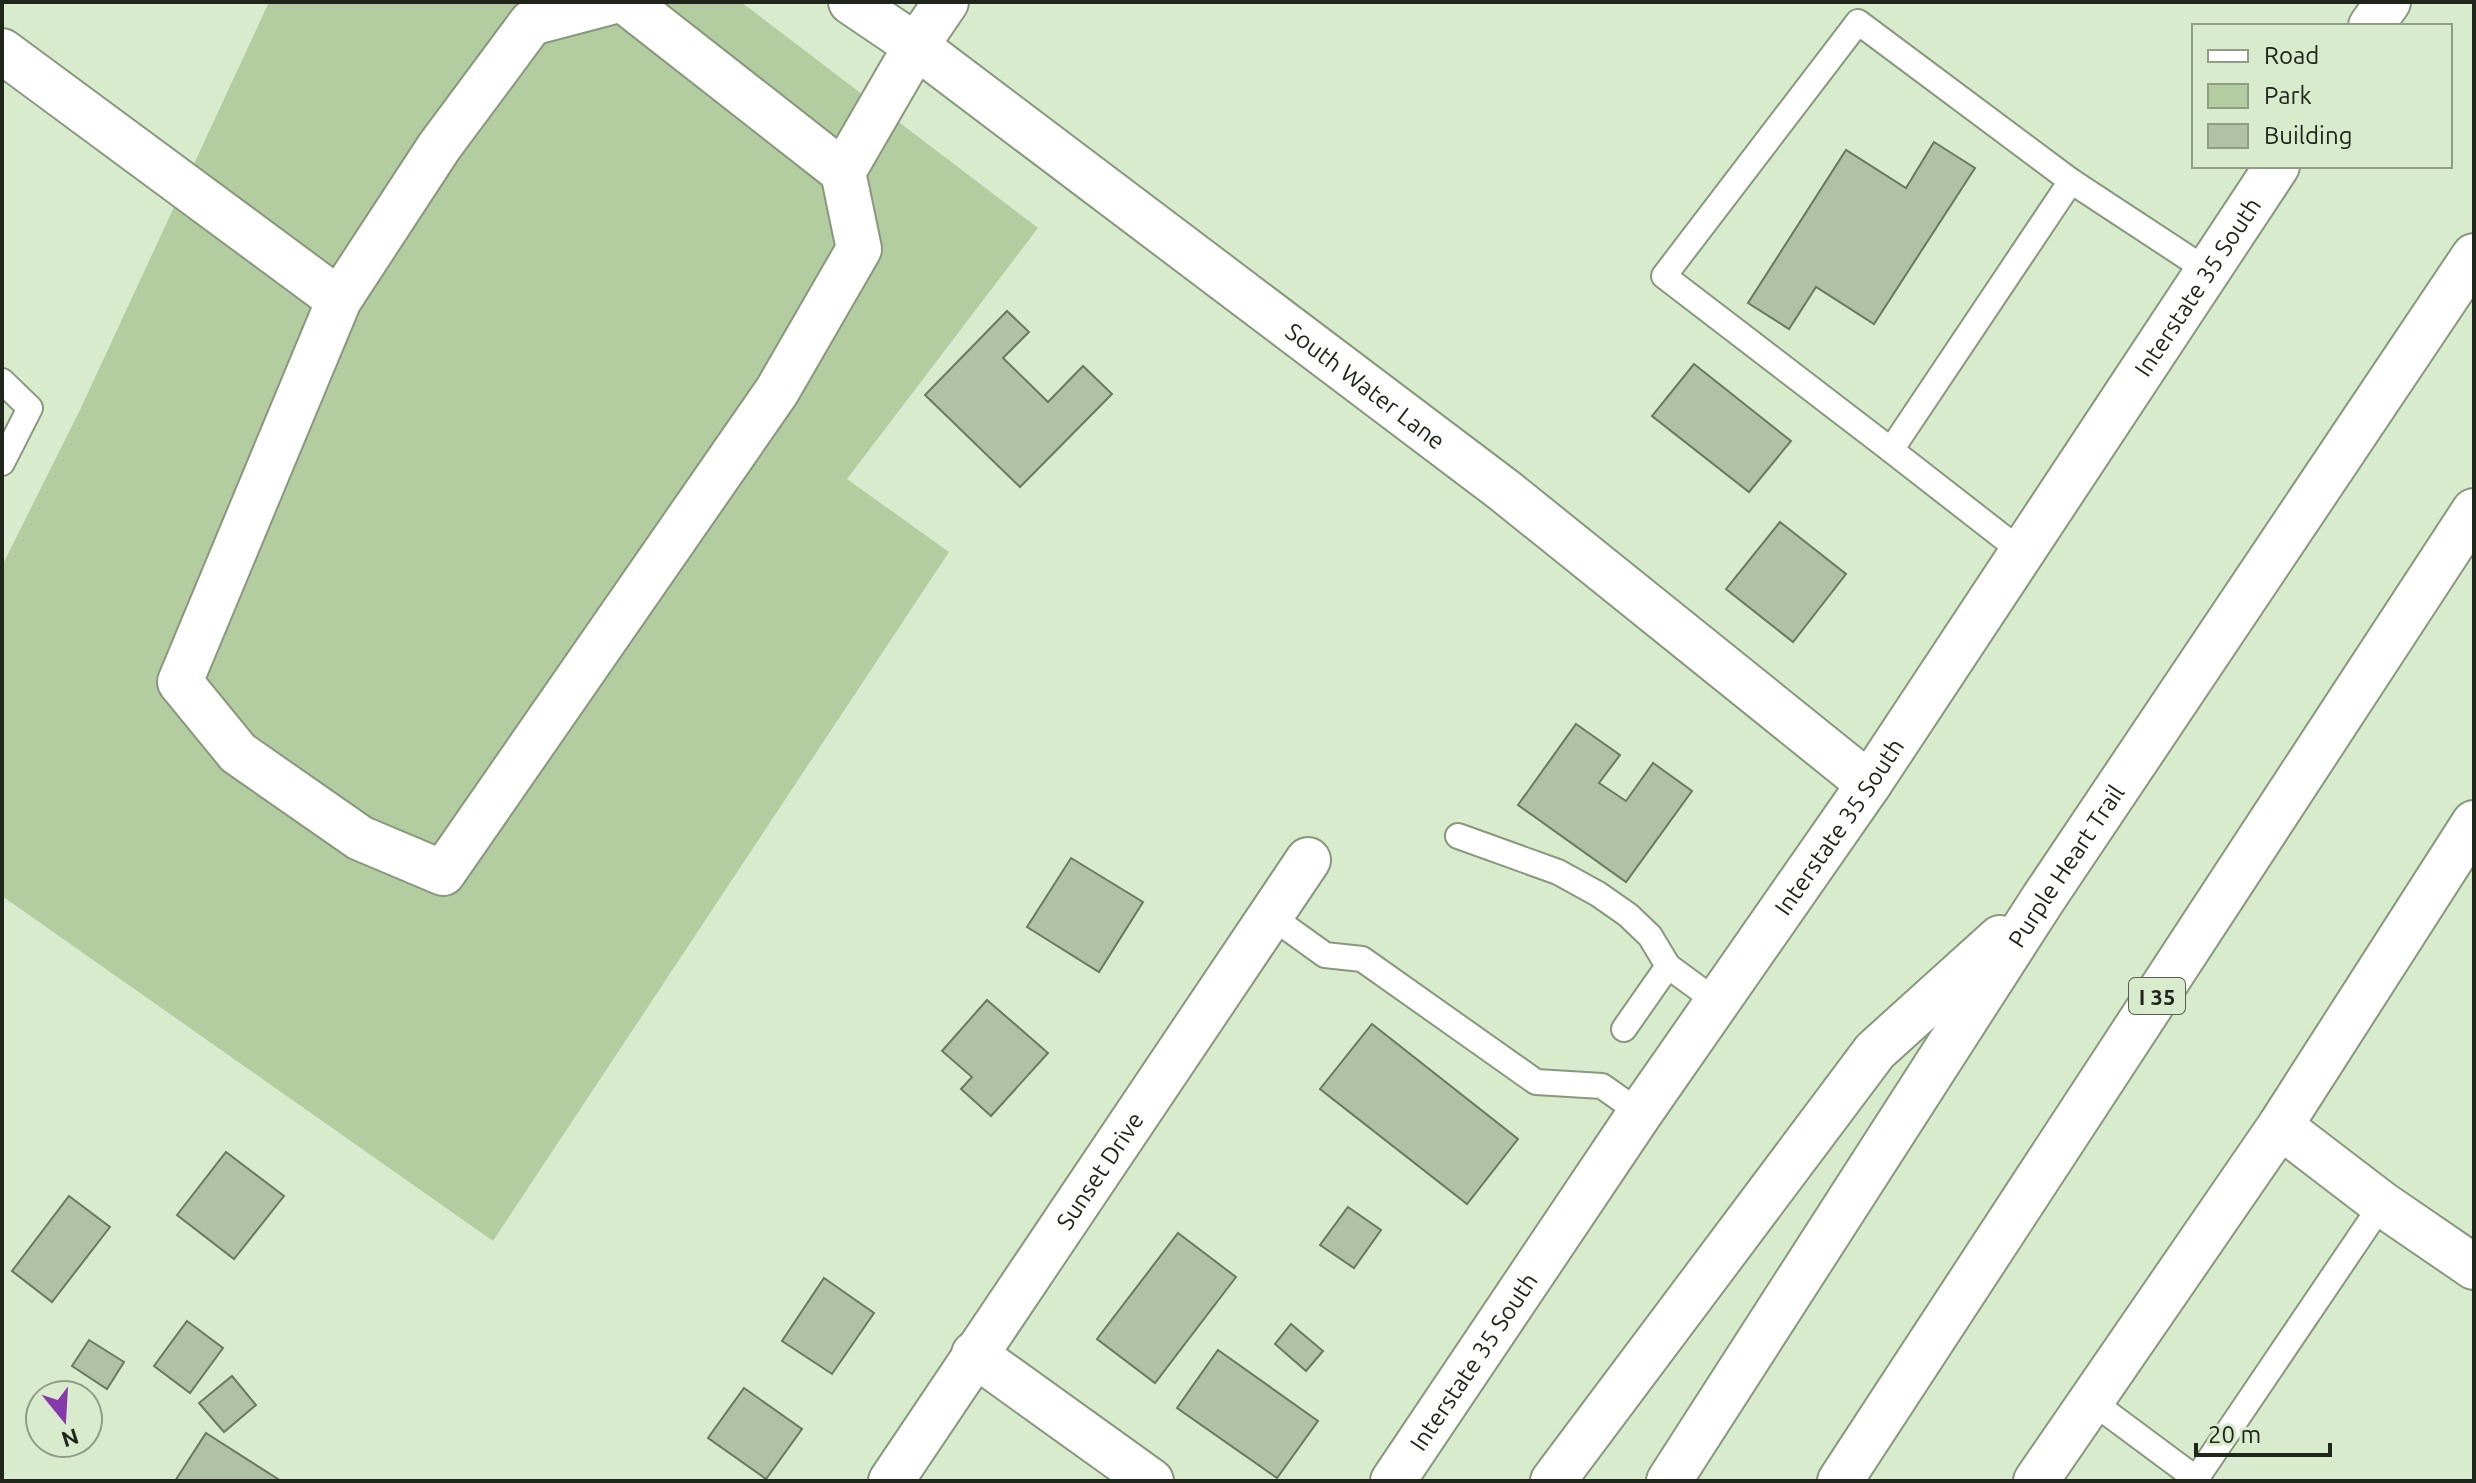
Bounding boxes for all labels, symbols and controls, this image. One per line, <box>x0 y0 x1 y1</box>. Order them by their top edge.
legend <box>2192 24 2452 168</box>
text: Road <box>2264 42 2319 69</box>
text: Park <box>2264 82 2312 109</box>
text: Building <box>2264 122 2352 149</box>
street label: Interstate 35 South <box>2129 192 2266 381</box>
street label: South Water Lane <box>1281 317 1450 454</box>
street label: Interstate 35 South <box>1769 733 1909 920</box>
street label: Purple Heart Trail <box>2002 780 2129 952</box>
road number: I 35 <box>2129 978 2185 1014</box>
street label: Sunset Drive <box>1051 1107 1148 1234</box>
street label: Interstate 35 South <box>1404 1268 1542 1455</box>
north arrow <box>24 1379 104 1459</box>
scale bar <box>2196 1407 2330 1457</box>
text: 20 m <box>2208 1421 2261 1448</box>
text: N <box>59 1424 82 1453</box>

